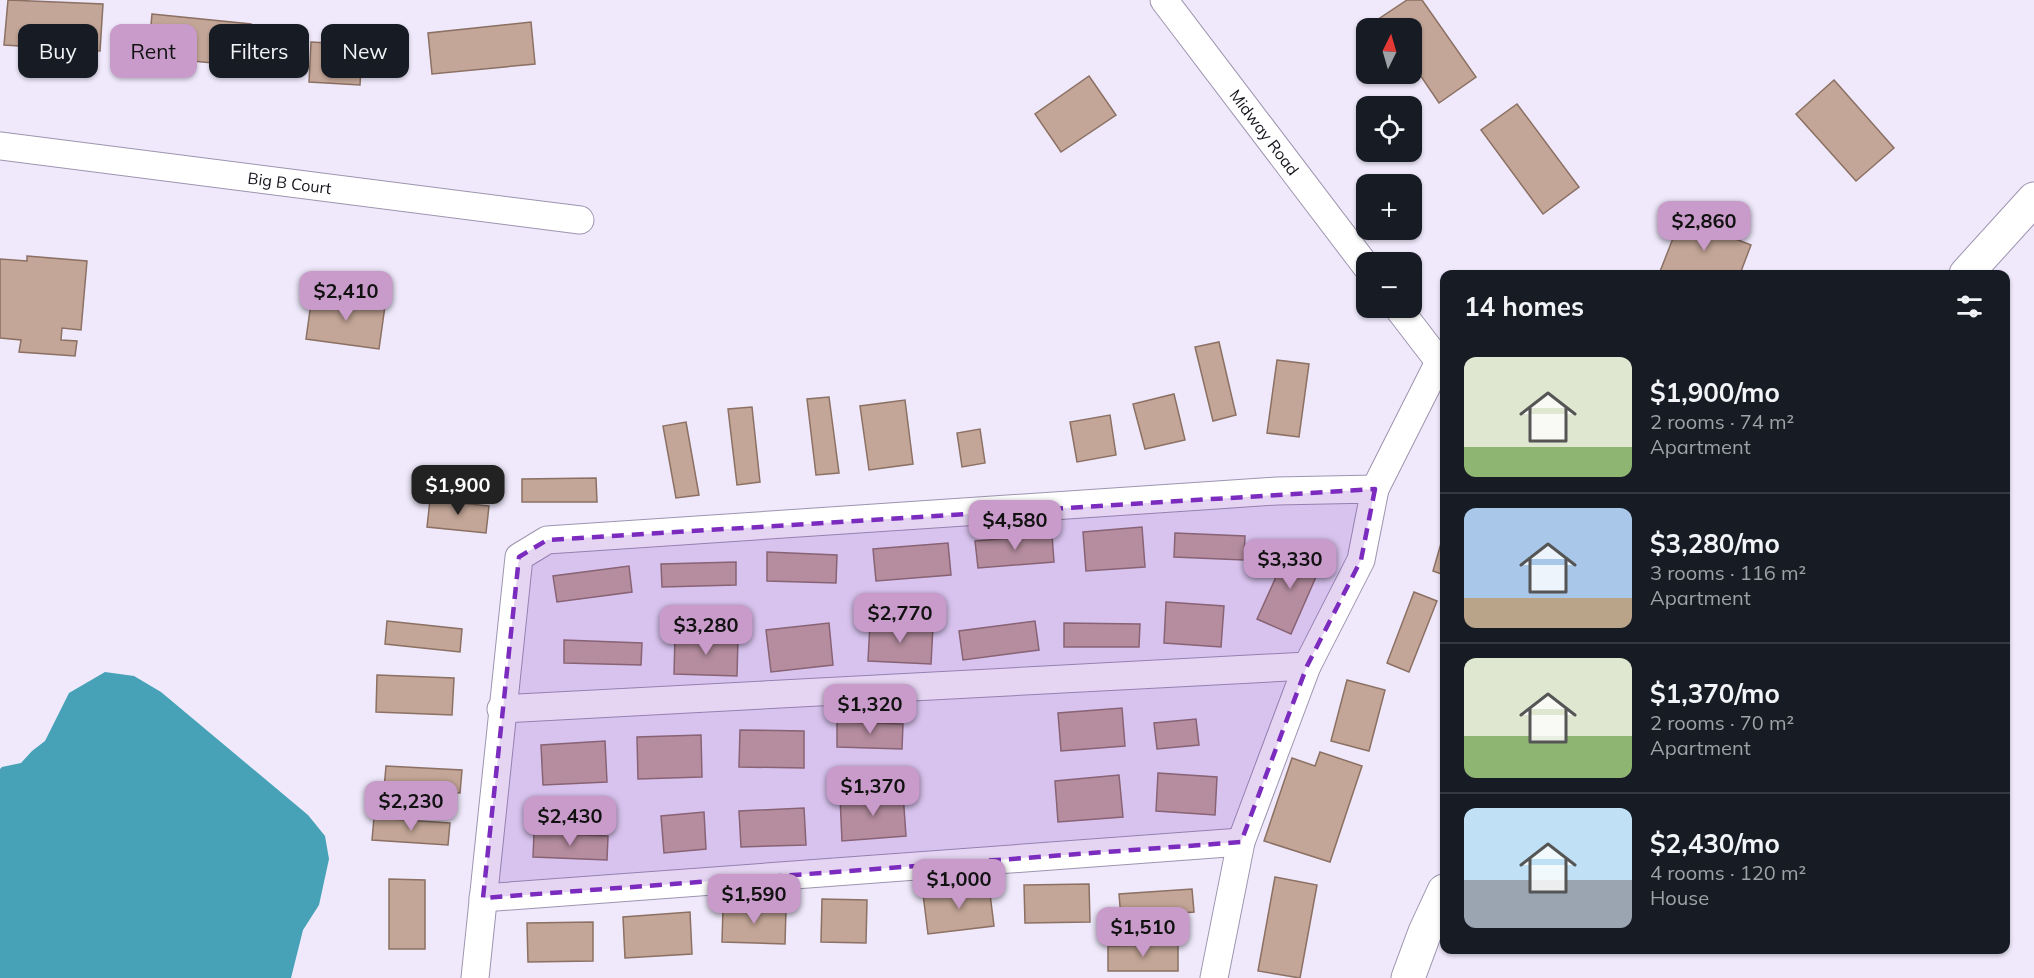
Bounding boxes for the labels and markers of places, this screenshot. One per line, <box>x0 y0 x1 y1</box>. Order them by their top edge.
pin: $2,860 <box>1655 201 1753 252</box>
pin: $2,410 <box>297 271 395 322</box>
pin: $1,900 <box>409 465 507 516</box>
pin: $4,580 <box>966 500 1064 551</box>
pin: $3,330 <box>1241 539 1339 590</box>
pin: $2,770 <box>851 593 949 644</box>
pin: $3,280 <box>657 605 755 656</box>
pin: $1,320 <box>821 684 919 735</box>
pin: $1,370 <box>824 766 922 817</box>
pin: $2,230 <box>362 781 460 832</box>
pin: $2,430 <box>521 796 619 847</box>
pin: $1,000 <box>910 859 1008 910</box>
pin: $1,590 <box>705 874 803 925</box>
pin: $1,510 <box>1094 907 1192 958</box>

